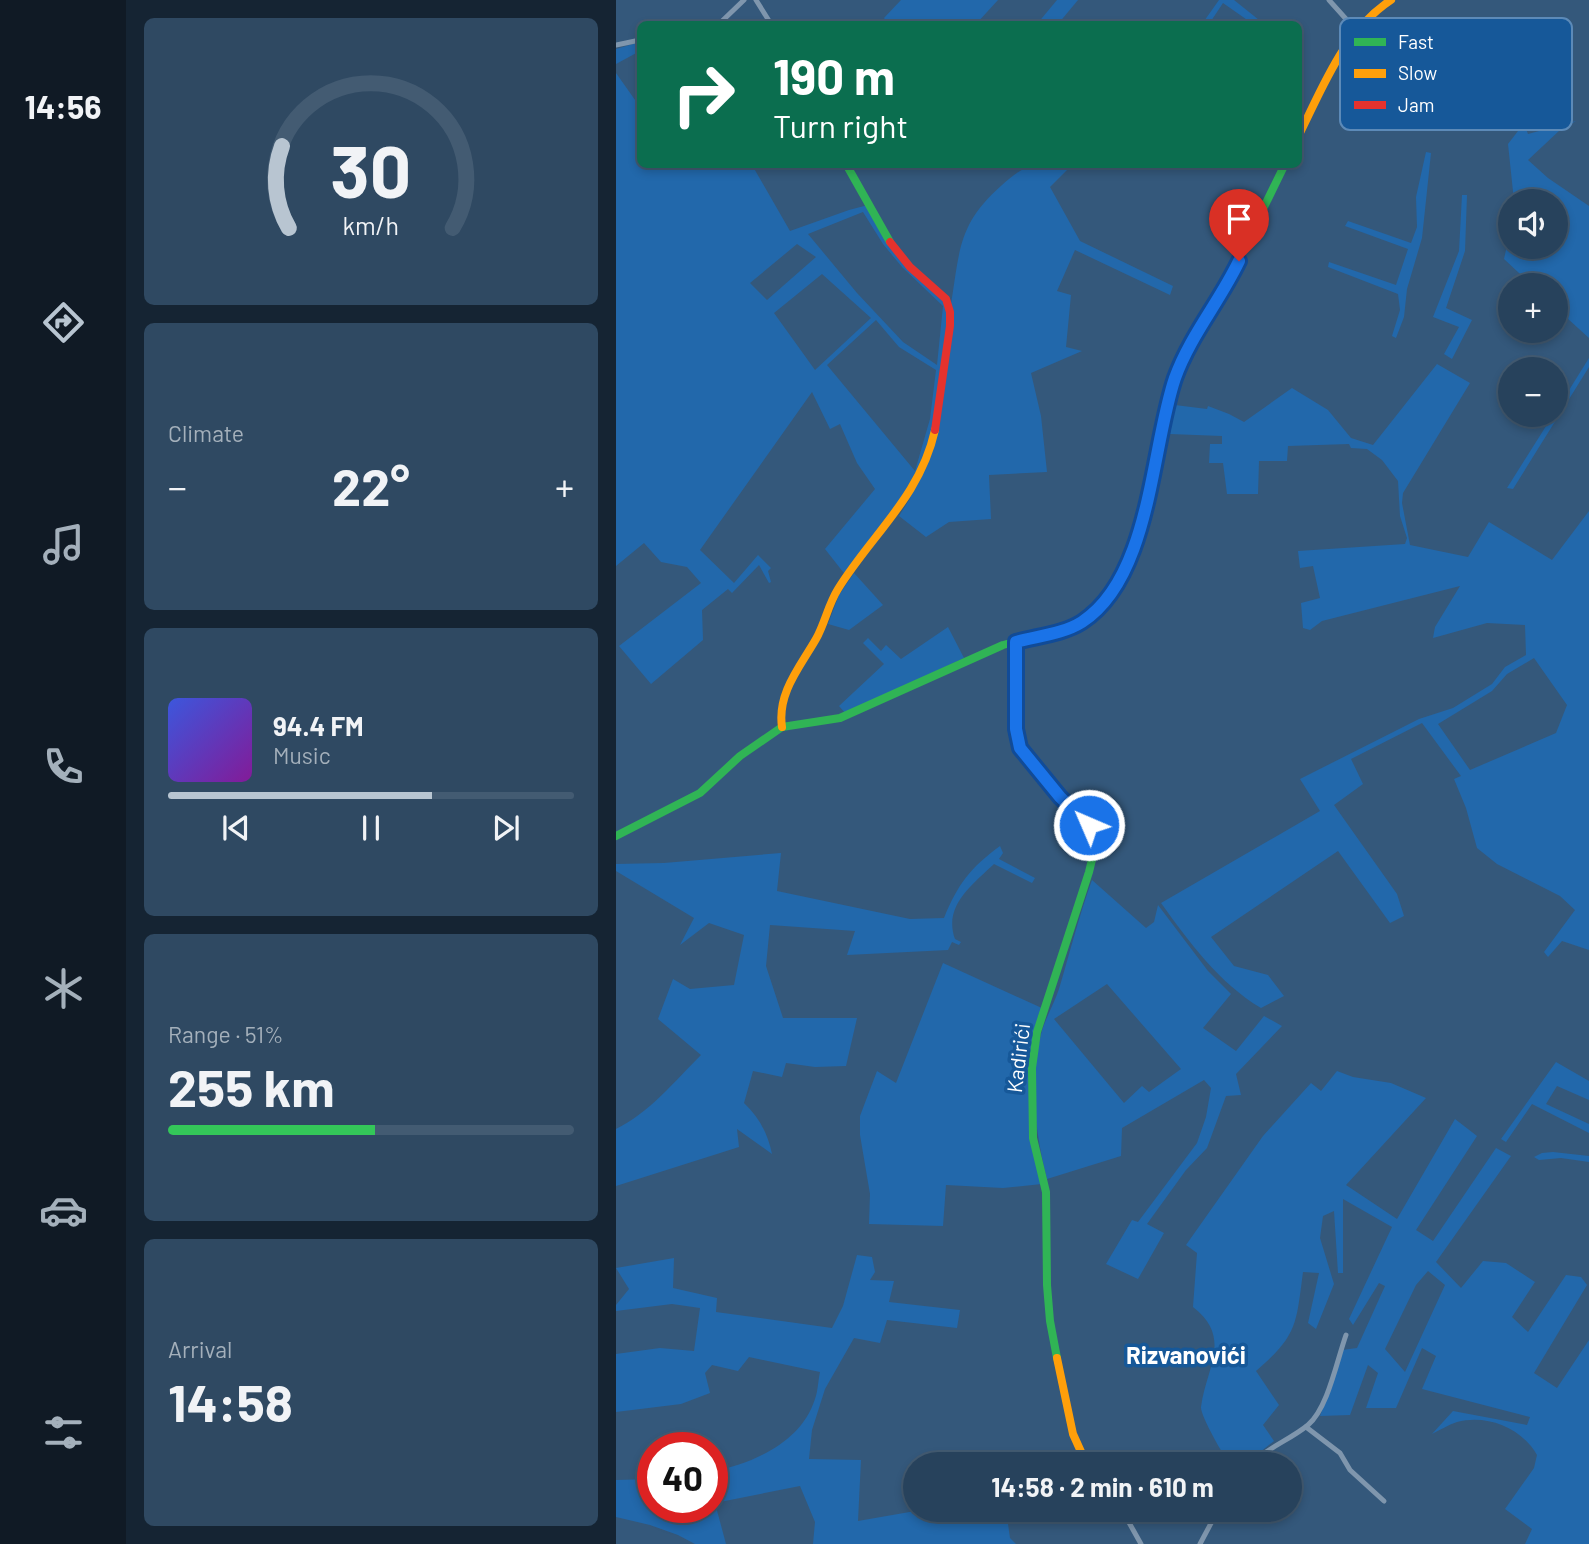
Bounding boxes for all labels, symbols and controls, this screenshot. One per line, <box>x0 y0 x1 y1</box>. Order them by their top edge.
legend <box>1340 18 1572 130</box>
text: Fast <box>1398 30 1434 53</box>
text: 190 m <box>773 46 895 105</box>
icon: right <box>658 49 749 140</box>
text: Slow <box>1398 61 1437 84</box>
text: 14:56 <box>25 87 101 125</box>
text: Jam <box>1398 93 1434 116</box>
text: Turn right <box>773 106 908 144</box>
text: 30 <box>331 125 411 213</box>
pin <box>1209 189 1269 261</box>
map controls <box>1498 189 1568 427</box>
button: sound <box>1498 189 1568 259</box>
icon: arrive <box>1220 200 1258 238</box>
text: km/h <box>343 209 399 239</box>
button: + <box>1498 273 1568 343</box>
icon: directions <box>39 298 88 347</box>
button: − <box>1498 357 1568 427</box>
text: Climate <box>168 419 244 447</box>
text: 22° <box>332 454 410 516</box>
text: − <box>168 463 187 509</box>
text: + <box>555 463 574 509</box>
icon: music <box>39 520 88 569</box>
text: 94.4 FM <box>273 710 364 741</box>
text: Music <box>273 741 331 769</box>
icon: phone <box>39 742 88 791</box>
position arrow <box>1052 788 1126 862</box>
icon: previous <box>217 809 255 847</box>
icon: pause <box>352 809 390 847</box>
icon: next <box>487 809 525 847</box>
icon: climate <box>39 964 88 1013</box>
text: Range · 51% <box>168 1020 284 1048</box>
street label: Kadirići <box>1001 1022 1034 1094</box>
text: 255 km <box>168 1055 335 1117</box>
icon: car <box>39 1186 88 1235</box>
text: Arrival <box>168 1335 232 1363</box>
district label: Rizvanovići <box>1126 1340 1246 1369</box>
text: 14:58 <box>168 1370 293 1432</box>
icon: filters <box>39 1408 88 1457</box>
speed limit sign: 40 <box>637 1432 728 1523</box>
text: 14:58 · 2 min · 610 m <box>991 1471 1214 1502</box>

